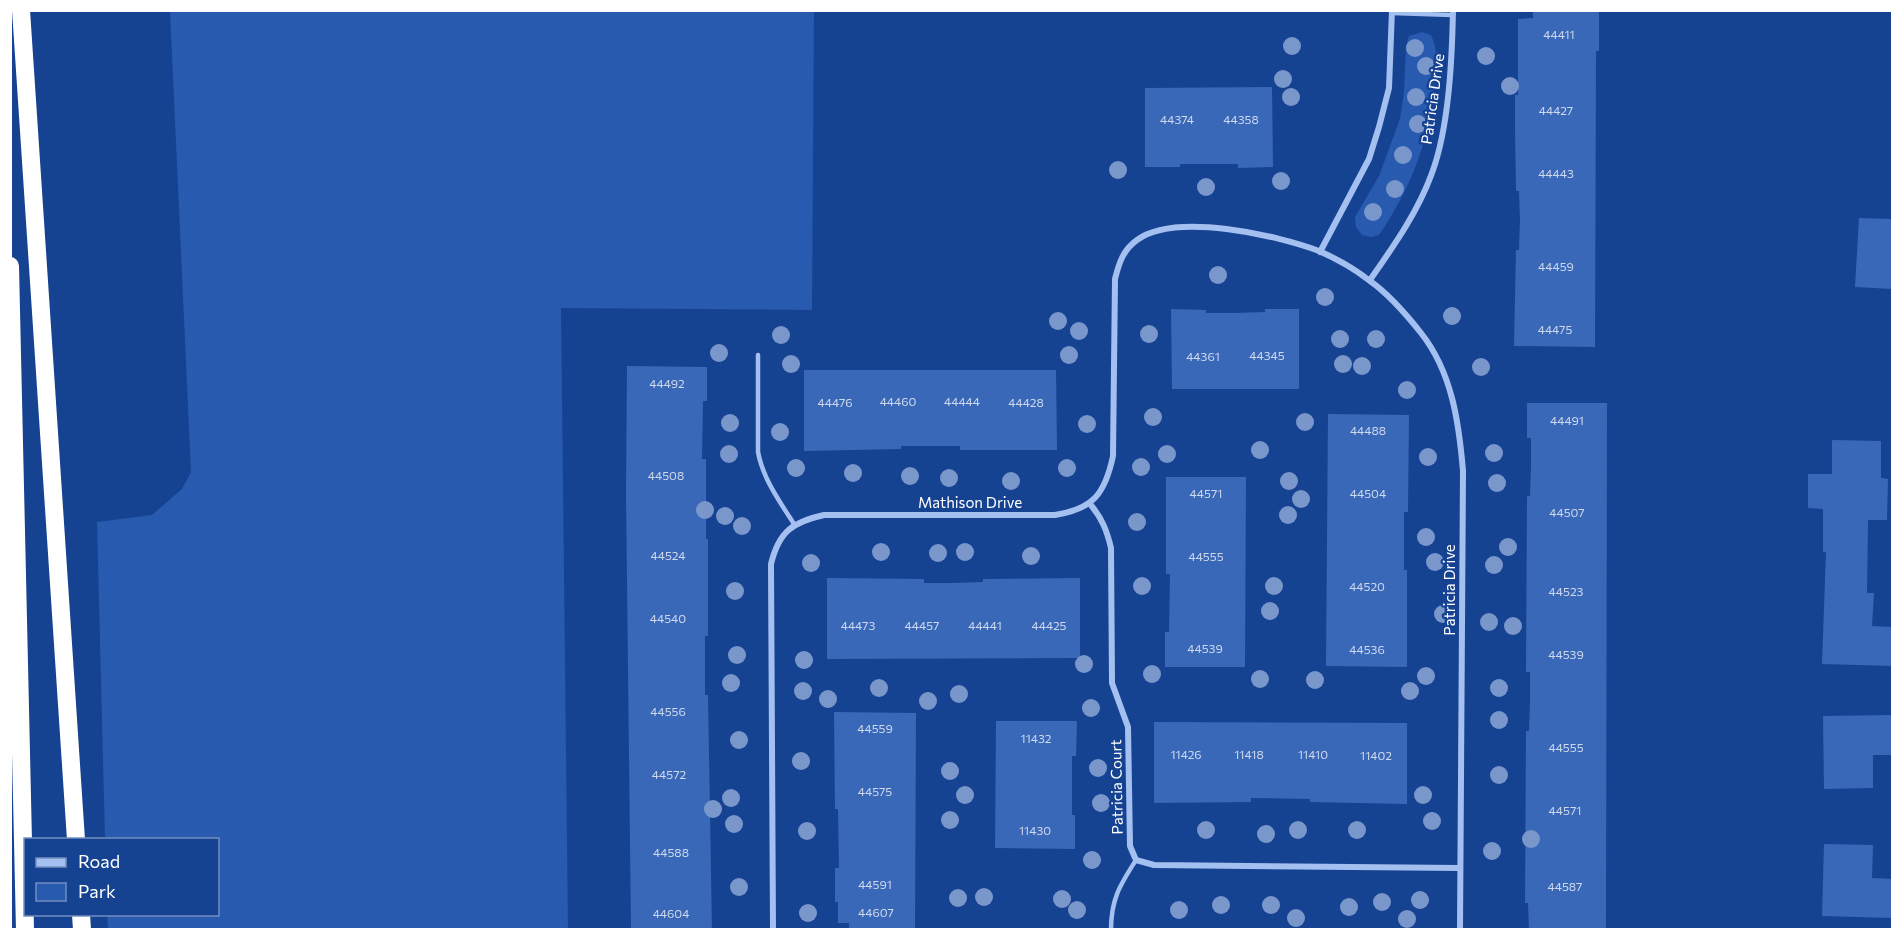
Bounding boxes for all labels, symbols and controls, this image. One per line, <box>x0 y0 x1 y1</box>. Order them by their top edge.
house number: 44411 <box>1543 27 1575 41</box>
street label: Patricia Drive <box>1417 52 1447 145</box>
house number: 44427 <box>1539 103 1573 117</box>
house number: 44374 <box>1160 112 1194 126</box>
house number: 44358 <box>1223 112 1259 126</box>
house number: 44443 <box>1538 166 1574 180</box>
house number: 44459 <box>1538 259 1574 273</box>
house number: 44475 <box>1538 322 1572 336</box>
house number: 44345 <box>1249 348 1285 362</box>
house number: 44361 <box>1186 349 1220 363</box>
house number: 44492 <box>649 376 685 390</box>
house number: 44460 <box>880 394 917 408</box>
house number: 44444 <box>944 394 980 408</box>
house number: 44476 <box>818 395 852 409</box>
house number: 44428 <box>1008 395 1044 409</box>
house number: 44491 <box>1550 413 1584 427</box>
house number: 44488 <box>1350 423 1386 437</box>
house number: 44508 <box>648 468 684 482</box>
house number: 44571 <box>1190 486 1222 500</box>
house number: 44504 <box>1350 486 1386 500</box>
street label: Mathison Drive <box>918 493 1022 511</box>
house number: 44507 <box>1549 505 1585 519</box>
street label: Patricia Drive <box>1440 544 1458 636</box>
house number: 44524 <box>651 548 685 562</box>
house number: 44555 <box>1188 549 1224 563</box>
house number: 44520 <box>1349 579 1385 593</box>
house number: 44523 <box>1549 584 1584 598</box>
house number: 44540 <box>650 611 686 625</box>
house number: 44473 <box>841 618 875 632</box>
house number: 44457 <box>905 618 939 632</box>
house number: 44441 <box>968 618 1002 632</box>
house number: 44425 <box>1032 618 1067 632</box>
house number: 44539 <box>1187 641 1223 655</box>
house number: 44536 <box>1349 642 1385 656</box>
house number: 44539 <box>1548 647 1584 661</box>
house number: 44556 <box>650 704 686 718</box>
house number: 44559 <box>857 721 893 735</box>
house number: 11432 <box>1021 731 1052 745</box>
street label: Patricia Court <box>1106 739 1126 835</box>
house number: 44555 <box>1548 740 1584 754</box>
house number: 11426 <box>1170 747 1202 761</box>
house number: 11418 <box>1234 747 1264 761</box>
house number: 11410 <box>1298 747 1328 761</box>
house number: 11402 <box>1360 748 1392 762</box>
house number: 44572 <box>652 767 686 781</box>
house number: 44575 <box>858 784 892 798</box>
house number: 44571 <box>1549 803 1581 817</box>
house number: 11430 <box>1019 823 1051 837</box>
legend <box>24 838 219 916</box>
house number: 44588 <box>653 845 689 859</box>
text: Road <box>78 850 120 872</box>
house number: 44591 <box>858 877 892 891</box>
house number: 44587 <box>1548 879 1582 893</box>
text: Park <box>78 880 116 902</box>
house number: 44607 <box>858 905 894 919</box>
house number: 44604 <box>653 906 689 920</box>

